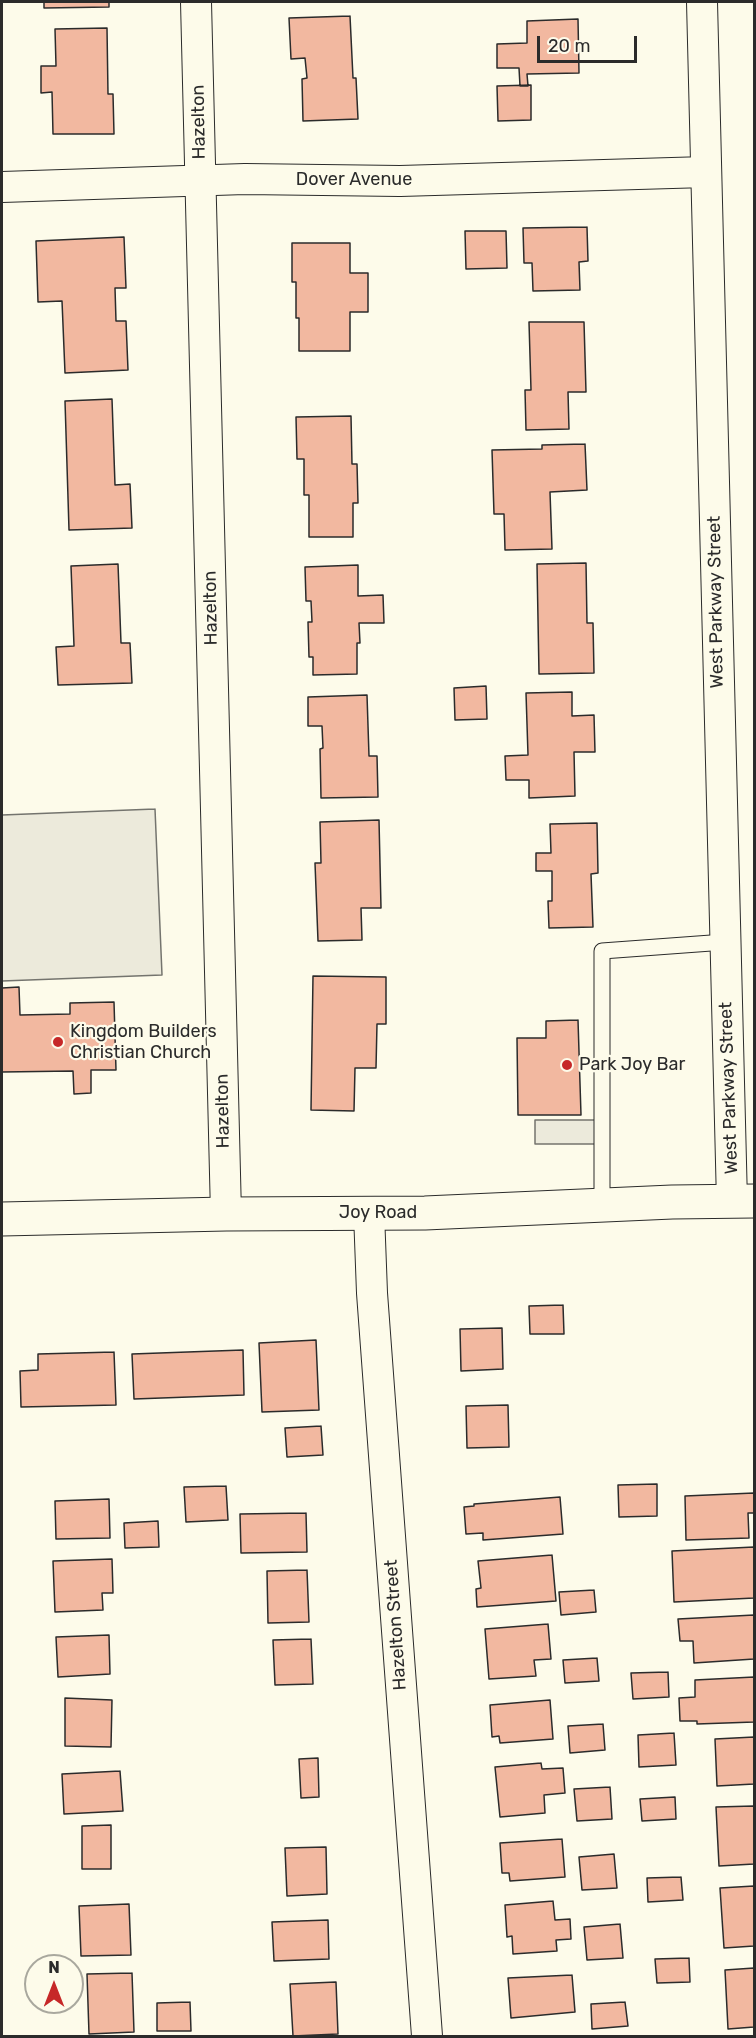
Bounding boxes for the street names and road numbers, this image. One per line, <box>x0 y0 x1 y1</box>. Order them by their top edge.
street label: Hazelton <box>188 85 210 159</box>
street label: Dover Avenue <box>296 169 412 191</box>
street label: West Parkway Street <box>704 516 728 688</box>
street label: Hazelton <box>200 571 222 645</box>
street label: West Parkway Street <box>715 1001 743 1175</box>
street label: Hazelton <box>212 1074 234 1148</box>
street label: Joy Road <box>339 1202 417 1224</box>
street label: Hazelton Street <box>381 1559 411 1691</box>

